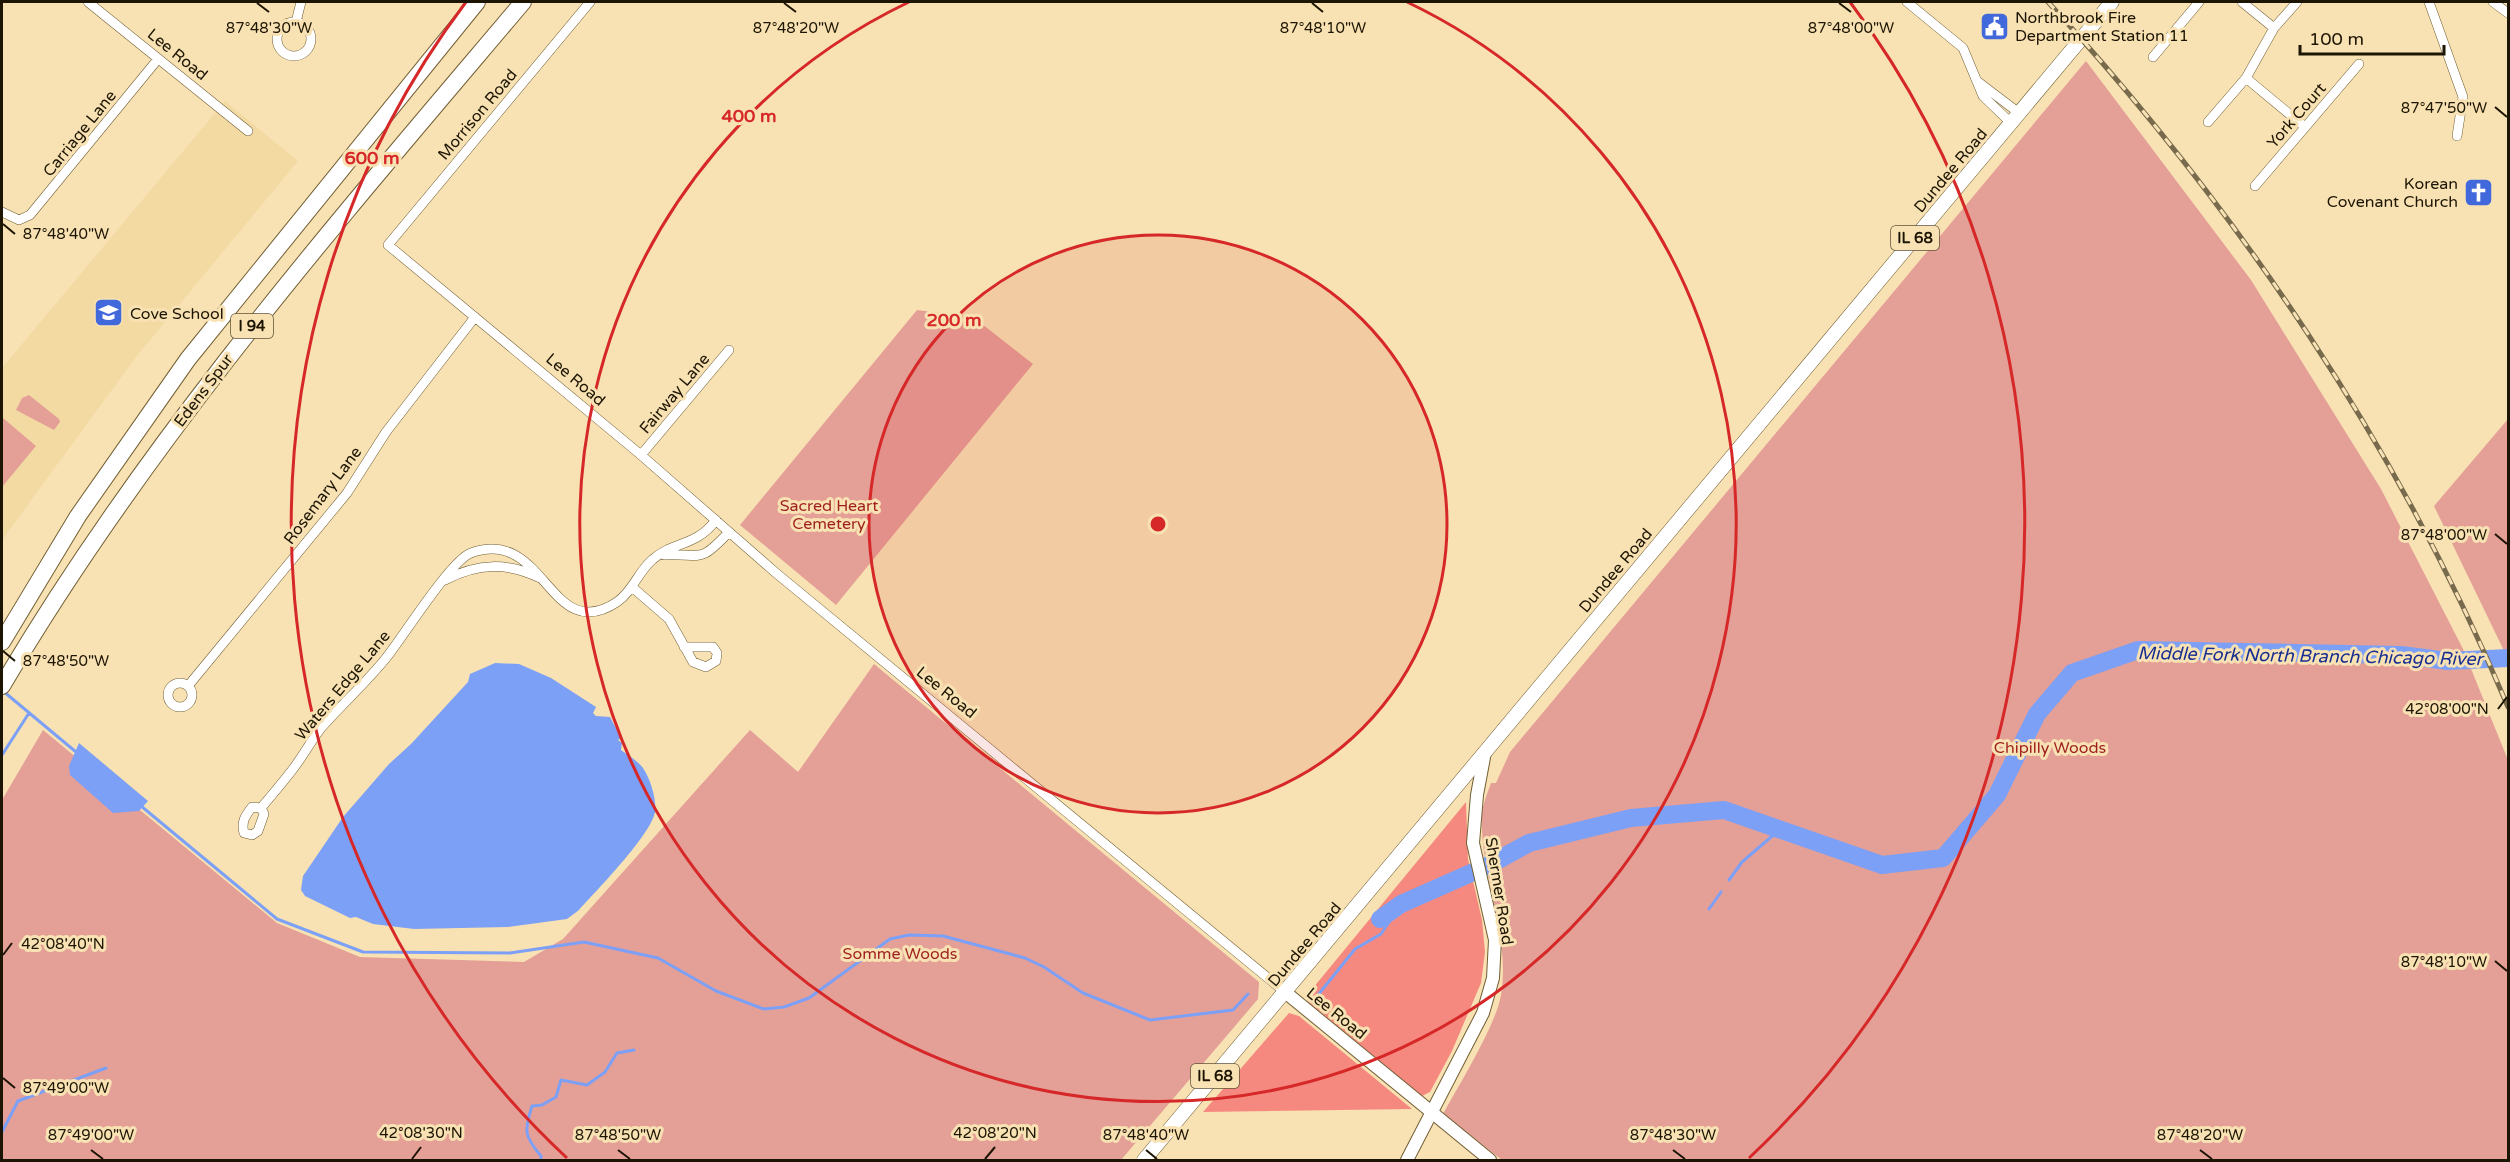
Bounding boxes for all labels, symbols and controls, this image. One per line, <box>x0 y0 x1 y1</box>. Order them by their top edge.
place label: Northbrook Fire Department Station 11 <box>2015 8 2189 46</box>
public building icon: Northbrook Fire Department Station 11 <box>1978 10 2010 42</box>
scale bar <box>2300 18 2444 56</box>
text: 87°48'30"W <box>226 19 312 37</box>
text: 87°48'20"W <box>753 19 839 37</box>
text: 87°48'10"W <box>1280 19 1366 37</box>
text: 87°48'00"W <box>1808 19 1894 37</box>
street label: Lee Road <box>143 24 212 85</box>
text: 100 m <box>2309 28 2364 50</box>
street label: Morrison Road <box>434 65 522 164</box>
street label: York Court <box>2263 79 2331 153</box>
street label: Carriage Lane <box>39 86 121 181</box>
text: 87°47'50"W <box>2401 99 2487 117</box>
text: 400 m <box>721 105 777 127</box>
street label: Dundee Road <box>1910 124 1992 217</box>
text: 600 m <box>344 147 400 169</box>
place label: Korean Covenant Church <box>2327 174 2458 212</box>
church icon: Korean Covenant Church <box>2463 176 2495 208</box>
text: 87°48'40"W <box>23 225 109 243</box>
road number: IL 68 <box>1891 226 1939 250</box>
school or university icon: Cove School <box>93 297 125 329</box>
place label: Cove School <box>130 304 224 324</box>
text: 200 m <box>926 309 982 331</box>
road number: I 94 <box>231 314 273 338</box>
street label: Edens Spur <box>170 349 238 431</box>
street label: Lee Road <box>541 349 609 410</box>
street label: Fairway Lane <box>635 349 714 438</box>
street label: Rosemary Lane <box>279 443 366 549</box>
park label: Sacred Heart Cemetery <box>780 496 878 534</box>
centre of rings <box>1148 514 1168 534</box>
street label: Dundee Road <box>1575 524 1657 617</box>
text: 87°48'00"W <box>2401 526 2487 544</box>
street label: Waters Edge Lane <box>291 626 395 745</box>
water label: Middle Fork North Branch Chicago River <box>2137 642 2485 670</box>
text: 87°48'50"W <box>23 652 109 670</box>
street label: Lee Road <box>912 662 981 723</box>
text: 42°08'00"N <box>2405 700 2489 718</box>
park label: Chipilly Woods <box>1994 738 2106 758</box>
street label: Shermer Road <box>1481 836 1517 947</box>
street label: Dundee Road <box>1264 898 1346 991</box>
text: 42°08'40"N <box>21 935 105 953</box>
park label: Somme Woods <box>843 944 957 964</box>
text: 87°48'10"W <box>2401 953 2487 971</box>
street label: Lee Road <box>1302 983 1371 1044</box>
road number: IL 68 <box>1191 1064 1239 1088</box>
text: 87°49'00"W <box>23 1079 109 1097</box>
text: 42°08'30"N <box>379 1124 463 1142</box>
text: 42°08'20"N <box>953 1124 1037 1142</box>
text: 87°49'00"W <box>48 1126 134 1144</box>
text: 87°48'50"W <box>575 1126 661 1144</box>
text: 87°48'40"W <box>1103 1126 1189 1144</box>
text: 87°48'30"W <box>1630 1126 1716 1144</box>
text: 87°48'20"W <box>2157 1126 2243 1144</box>

